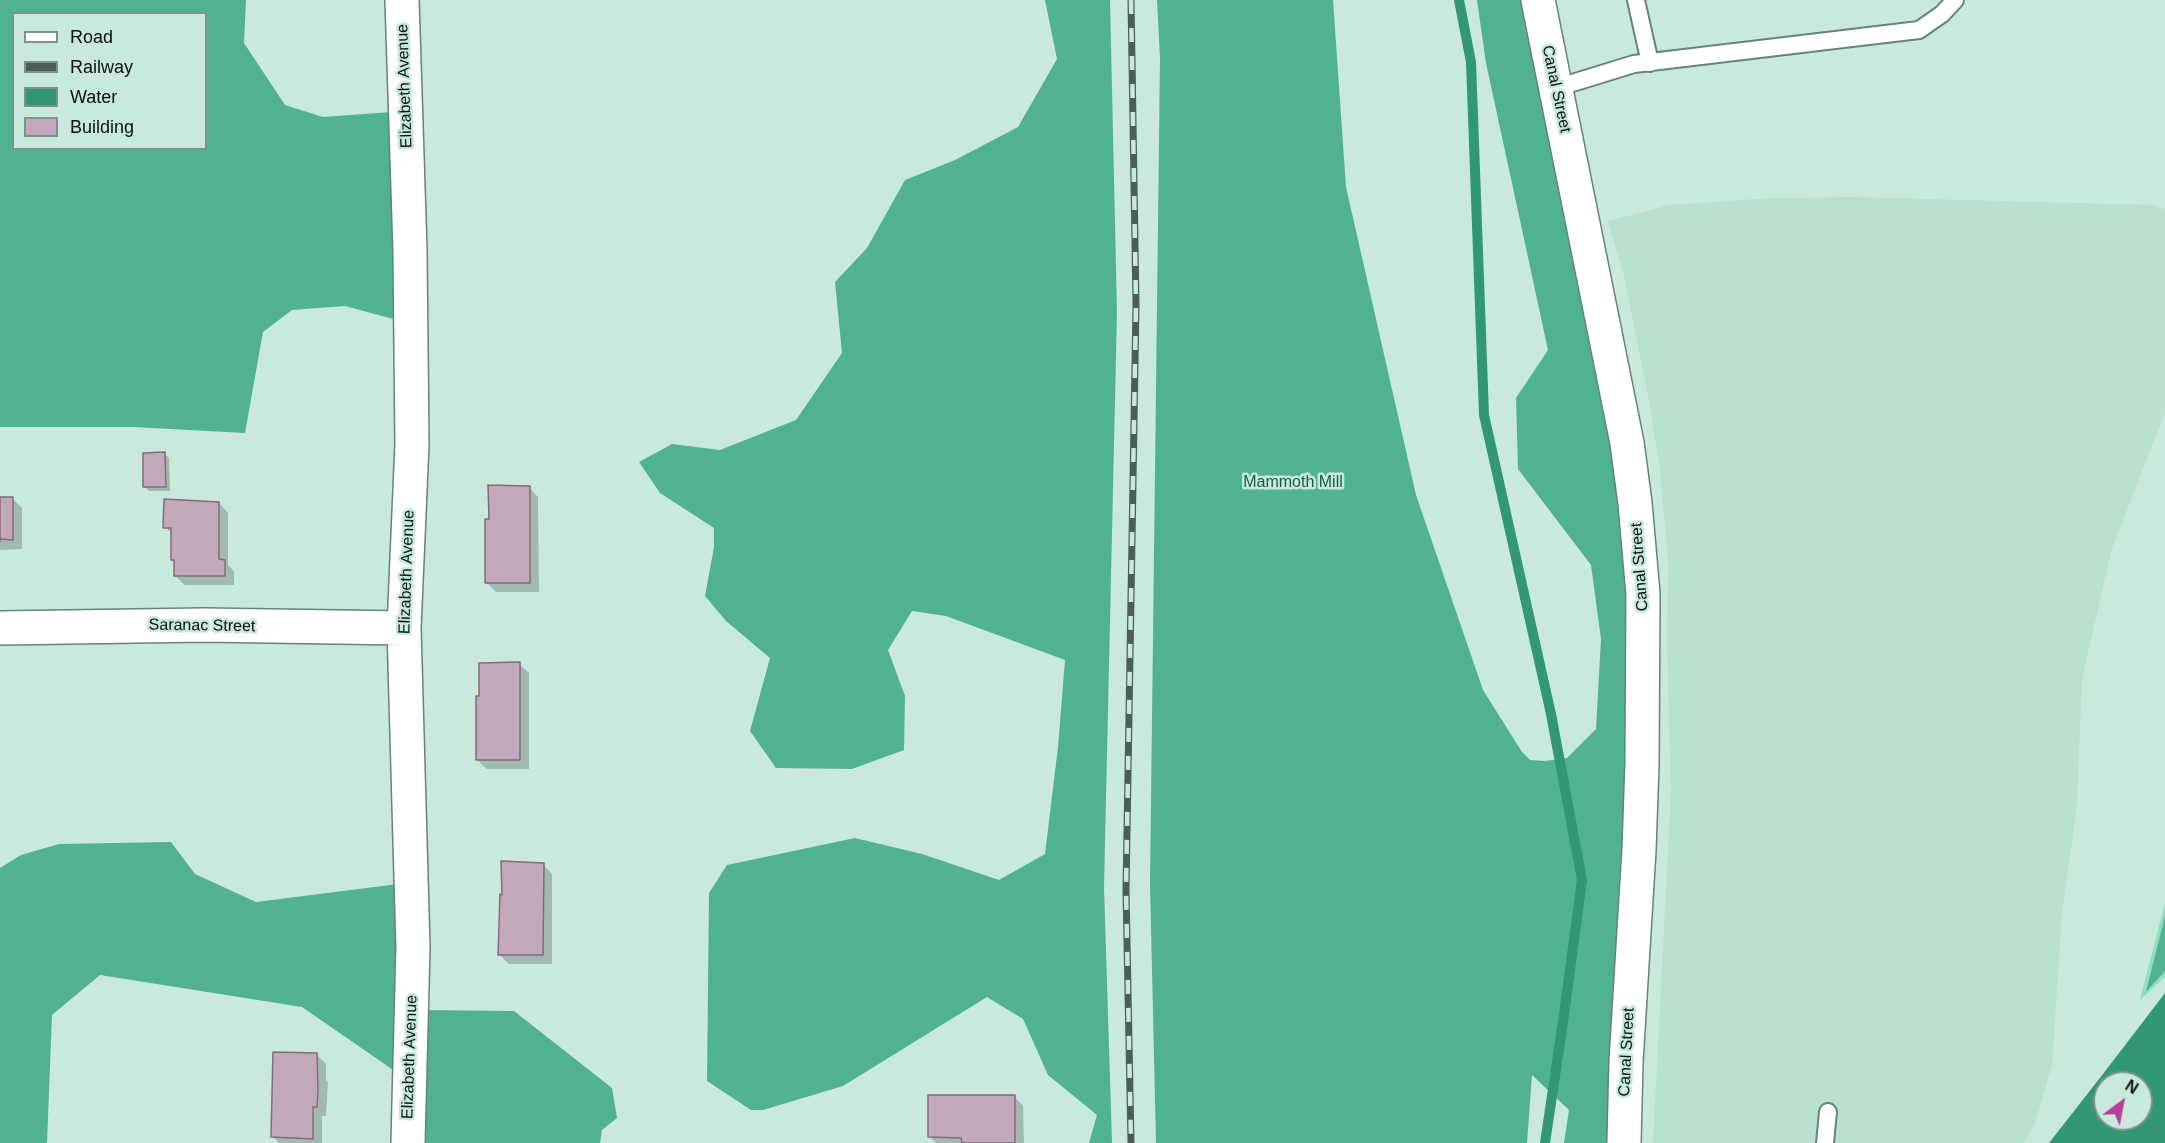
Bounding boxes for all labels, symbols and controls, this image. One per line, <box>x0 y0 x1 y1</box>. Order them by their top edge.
legend <box>12 12 207 150</box>
street label: Elizabeth Avenue <box>393 24 417 148</box>
text: Road <box>70 27 113 47</box>
street label: Canal Street <box>1537 44 1575 134</box>
text: Railway <box>70 57 133 77</box>
text: Water <box>70 87 117 107</box>
text: Building <box>70 117 134 137</box>
park label: Mammoth Mill <box>1243 473 1343 493</box>
street label: Elizabeth Avenue <box>395 510 419 634</box>
street label: Canal Street <box>1627 522 1653 612</box>
street label: Saranac Street <box>148 615 256 637</box>
street label: Elizabeth Avenue <box>398 995 422 1119</box>
street label: Canal Street <box>1615 1007 1639 1097</box>
north arrow <box>2093 1071 2153 1131</box>
text: N <box>2122 1077 2141 1097</box>

